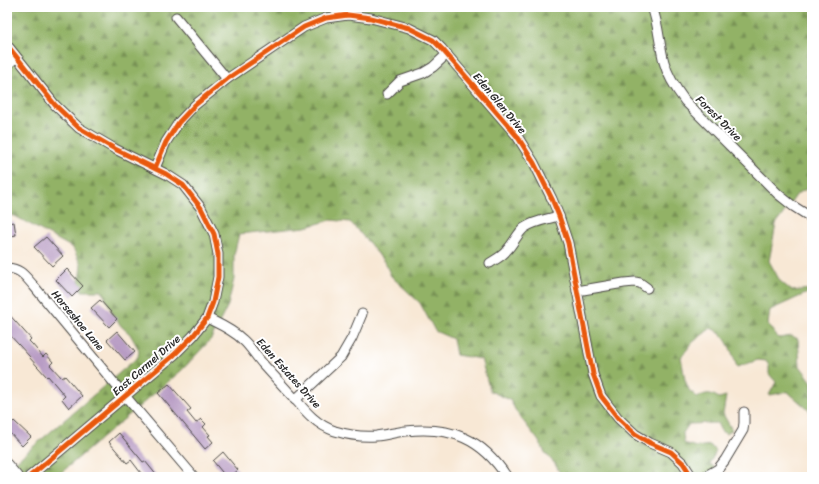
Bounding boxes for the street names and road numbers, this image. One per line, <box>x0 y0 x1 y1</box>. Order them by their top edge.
street label: Eden Glen Drive <box>468 68 531 139</box>
street label: Forest Drive <box>691 91 746 146</box>
street label: Horseshoe Lane <box>46 286 109 356</box>
street label: East Carmel Drive <box>108 330 185 401</box>
street label: Eden Estates Drive <box>252 334 326 413</box>

